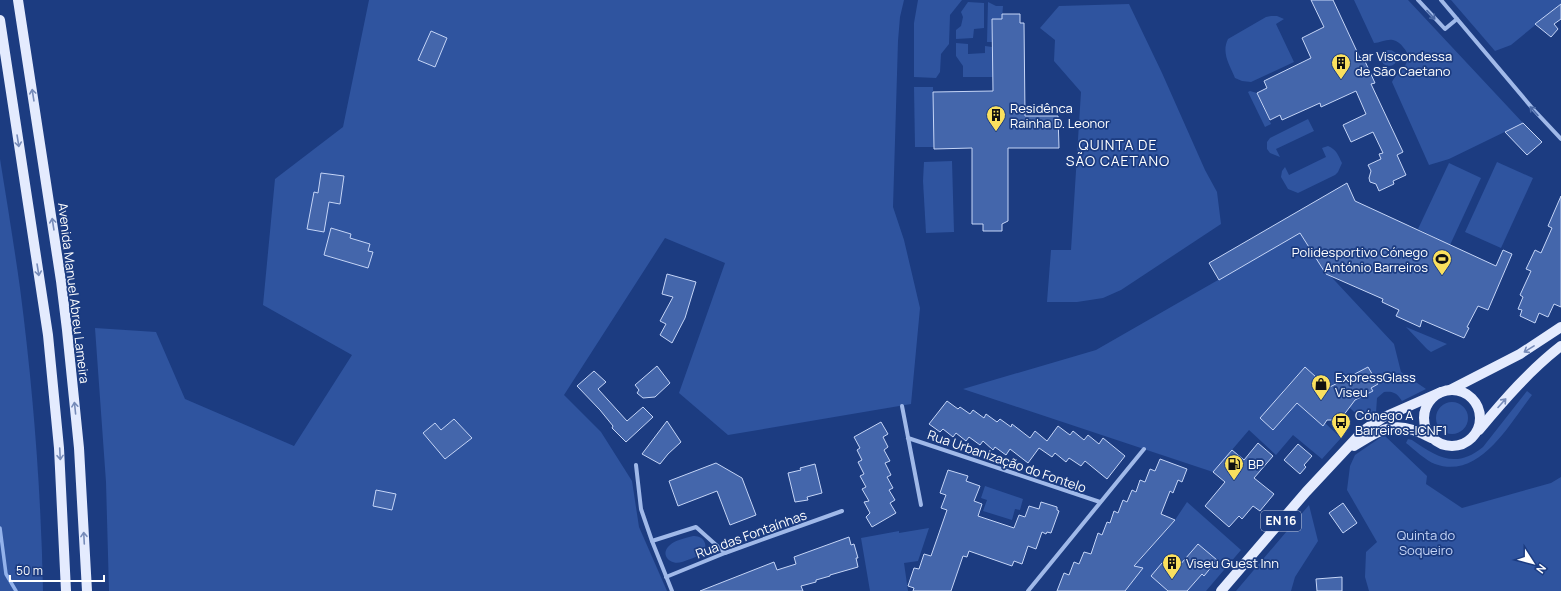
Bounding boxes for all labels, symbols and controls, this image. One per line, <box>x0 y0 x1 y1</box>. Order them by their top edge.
one-way arrow <box>1426 9 1435 19</box>
place label: Lar Viscondessa de São Caetano <box>1355 47 1452 80</box>
building icon: Lar Viscondessa de São Caetano <box>1330 52 1352 80</box>
one-way arrow <box>29 89 37 102</box>
place label: Residênca Rainha D. Leonor <box>1010 99 1110 132</box>
building icon: Residênca Rainha D. Leonor <box>985 104 1007 132</box>
one-way arrow <box>1530 105 1539 116</box>
one-way arrow <box>15 134 23 147</box>
district label: QUINTA DE SÃO CAETANO <box>1066 135 1170 170</box>
street label: Avenida Manuel Abreu Lameira <box>54 202 94 384</box>
one-way arrow <box>48 218 56 231</box>
place label: Polidesportivo Cónego António Barreiros <box>1292 243 1428 276</box>
sports icon: Polidesportivo Cónego António Barreiros <box>1431 248 1453 276</box>
one-way arrow <box>34 263 42 276</box>
one-way arrow <box>1523 345 1534 353</box>
place label: ExpressGlass Viseu <box>1335 368 1416 401</box>
shop icon: ExpressGlass Viseu <box>1310 373 1332 401</box>
one-way arrow <box>1497 398 1506 409</box>
one-way arrow <box>71 402 79 415</box>
place label: Cónego A Barreiros-ICNF1 <box>1355 406 1447 439</box>
bus stop icon: Cónego A Barreiros-ICNF1 <box>1330 411 1352 439</box>
street label: Rua Urbanização do Fontelo <box>925 425 1089 497</box>
one-way arrow <box>56 447 63 460</box>
fuel station icon: BP <box>1223 453 1245 481</box>
place label: BP <box>1248 455 1264 473</box>
street label: Rua das Fontaínhas <box>693 506 809 562</box>
road number: EN 16 <box>1261 511 1301 531</box>
park label: Quinta do Soqueiro <box>1397 526 1455 559</box>
one-way arrow <box>80 532 87 545</box>
north arrow <box>1513 543 1553 583</box>
building icon: Viseu Guest Inn <box>1161 552 1183 580</box>
place label: Viseu Guest Inn <box>1186 554 1279 572</box>
scale bar <box>10 557 104 583</box>
text: 50 m <box>16 562 43 579</box>
text: N <box>1533 562 1550 577</box>

